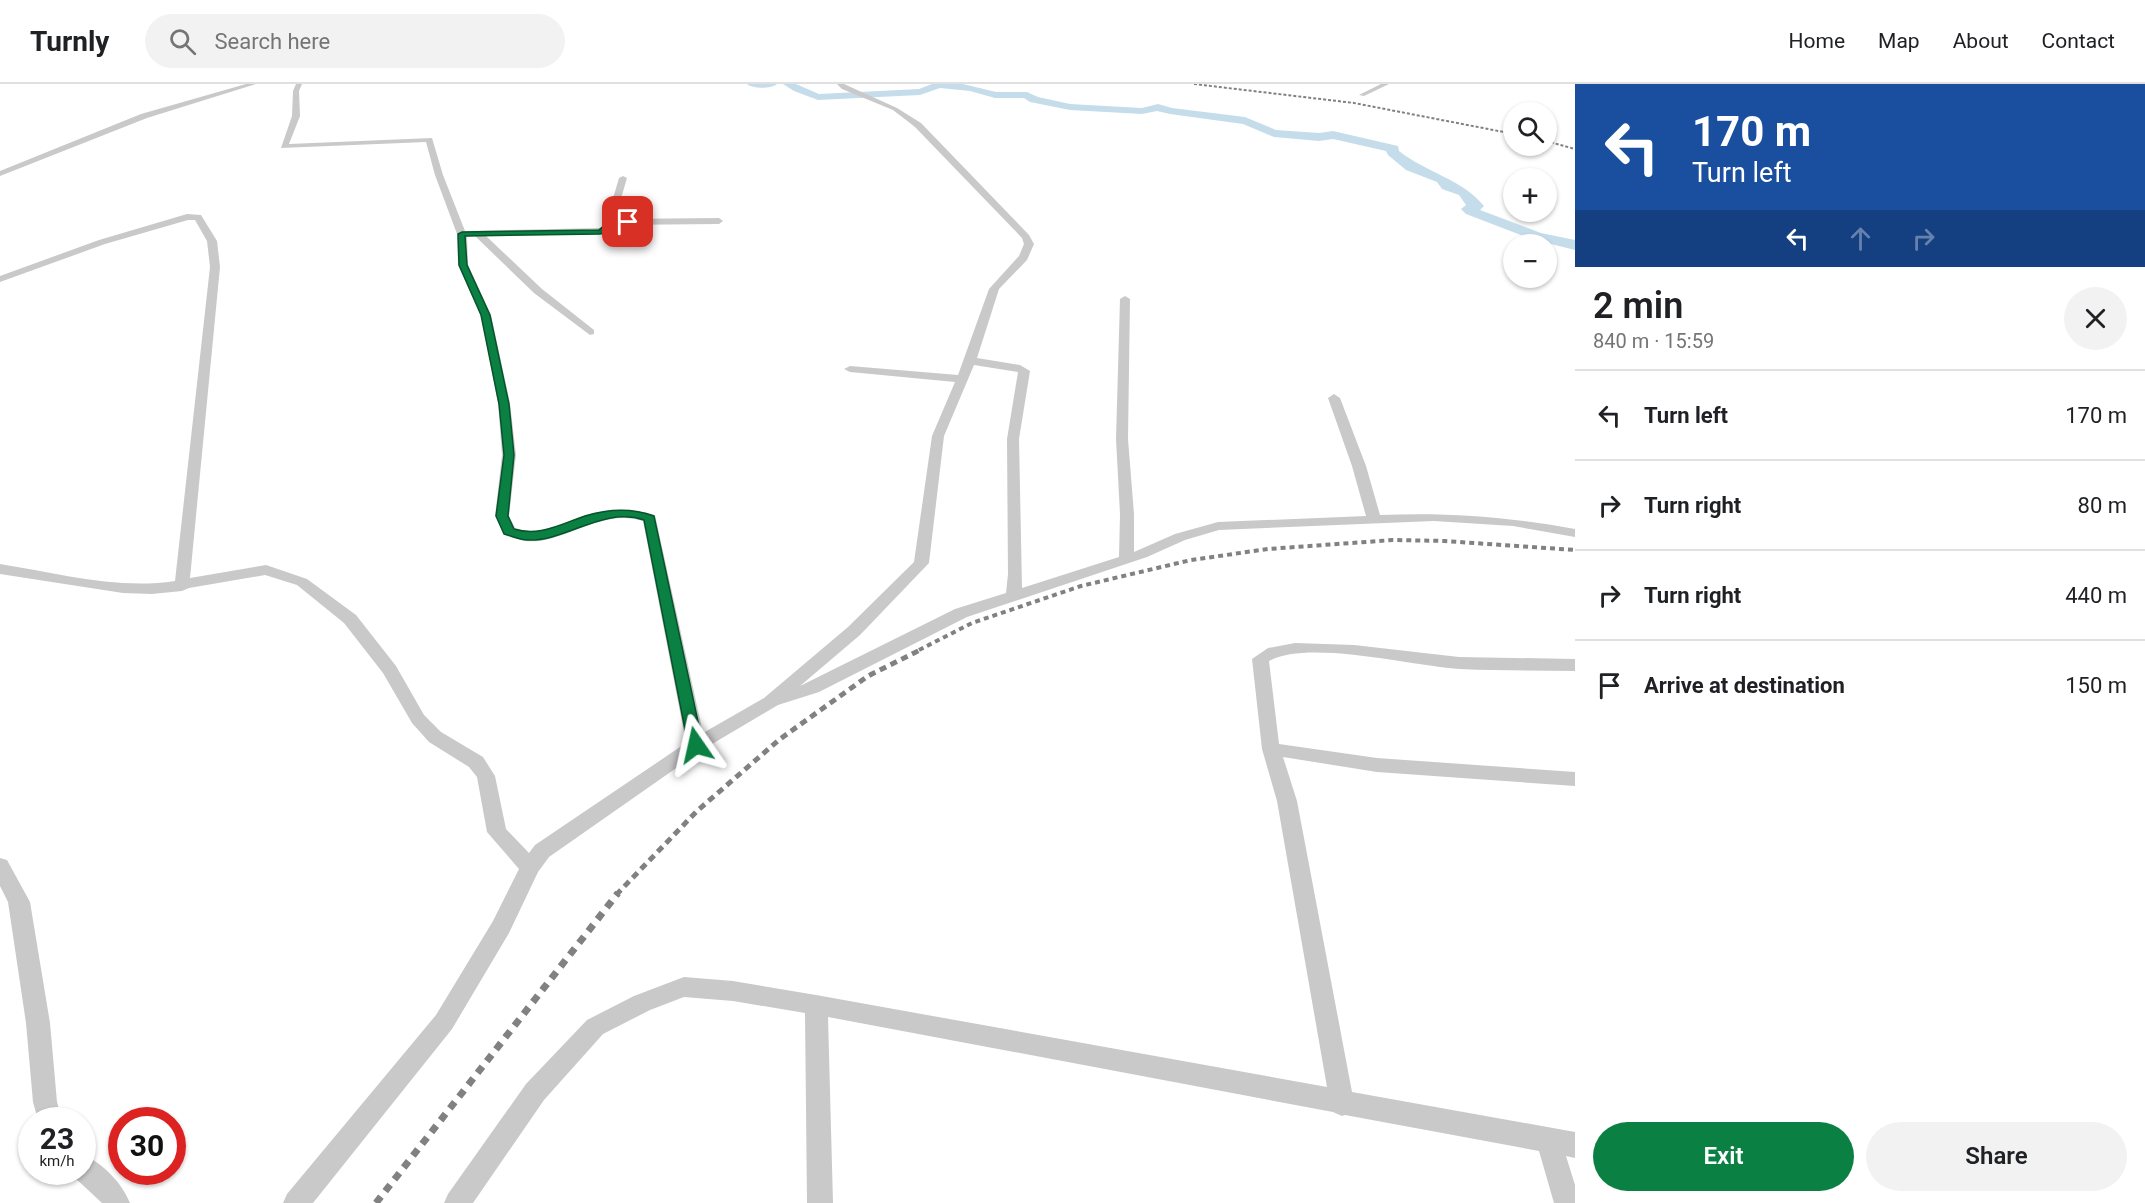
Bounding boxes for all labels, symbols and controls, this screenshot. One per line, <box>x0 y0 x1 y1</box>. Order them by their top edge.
search box <box>145 14 565 68</box>
text: Turnly <box>30 25 109 58</box>
icon: search <box>166 25 199 58</box>
text: Search here <box>214 29 330 54</box>
text: Home <box>1789 29 1845 53</box>
text: Map <box>1878 29 1920 53</box>
text: About <box>1953 29 2009 53</box>
text: Contact <box>2042 29 2115 53</box>
map controls <box>1503 102 1557 288</box>
button: search <box>1503 102 1557 156</box>
text: 170 m <box>1692 107 1811 156</box>
icon: left <box>1593 108 1671 186</box>
text: Turn left <box>1692 157 1792 189</box>
button: + <box>1503 168 1557 222</box>
pin <box>602 196 653 247</box>
icon: arrive <box>611 205 644 238</box>
icon: left <box>1781 222 1814 255</box>
icon: ahead <box>1844 222 1877 255</box>
icon: right <box>1907 222 1940 255</box>
button: − <box>1503 234 1557 288</box>
text: 2 min <box>1593 285 1683 327</box>
button: close <box>2064 287 2127 350</box>
text: 840 m · 15:59 <box>1593 329 1714 353</box>
icon: left <box>1593 399 1626 432</box>
text: Turn left <box>1644 403 1728 428</box>
text: 170 m <box>2065 403 2127 428</box>
icon: right <box>1593 489 1626 522</box>
text: Turn right <box>1644 493 1741 518</box>
text: 80 m <box>2078 493 2127 518</box>
icon: right <box>1593 579 1626 612</box>
text: Turn right <box>1644 583 1741 608</box>
text: 440 m <box>2065 583 2127 608</box>
icon: arrive <box>1593 669 1626 702</box>
text: Arrive at destination <box>1644 673 1845 698</box>
text: 150 m <box>2065 673 2127 698</box>
position arrow <box>664 713 728 777</box>
speed limit sign: 30 <box>108 1107 186 1185</box>
text: 23 <box>40 1121 74 1156</box>
button: Exit <box>1593 1122 1854 1191</box>
button: Share <box>1866 1122 2127 1191</box>
text: km/h <box>39 1152 75 1170</box>

